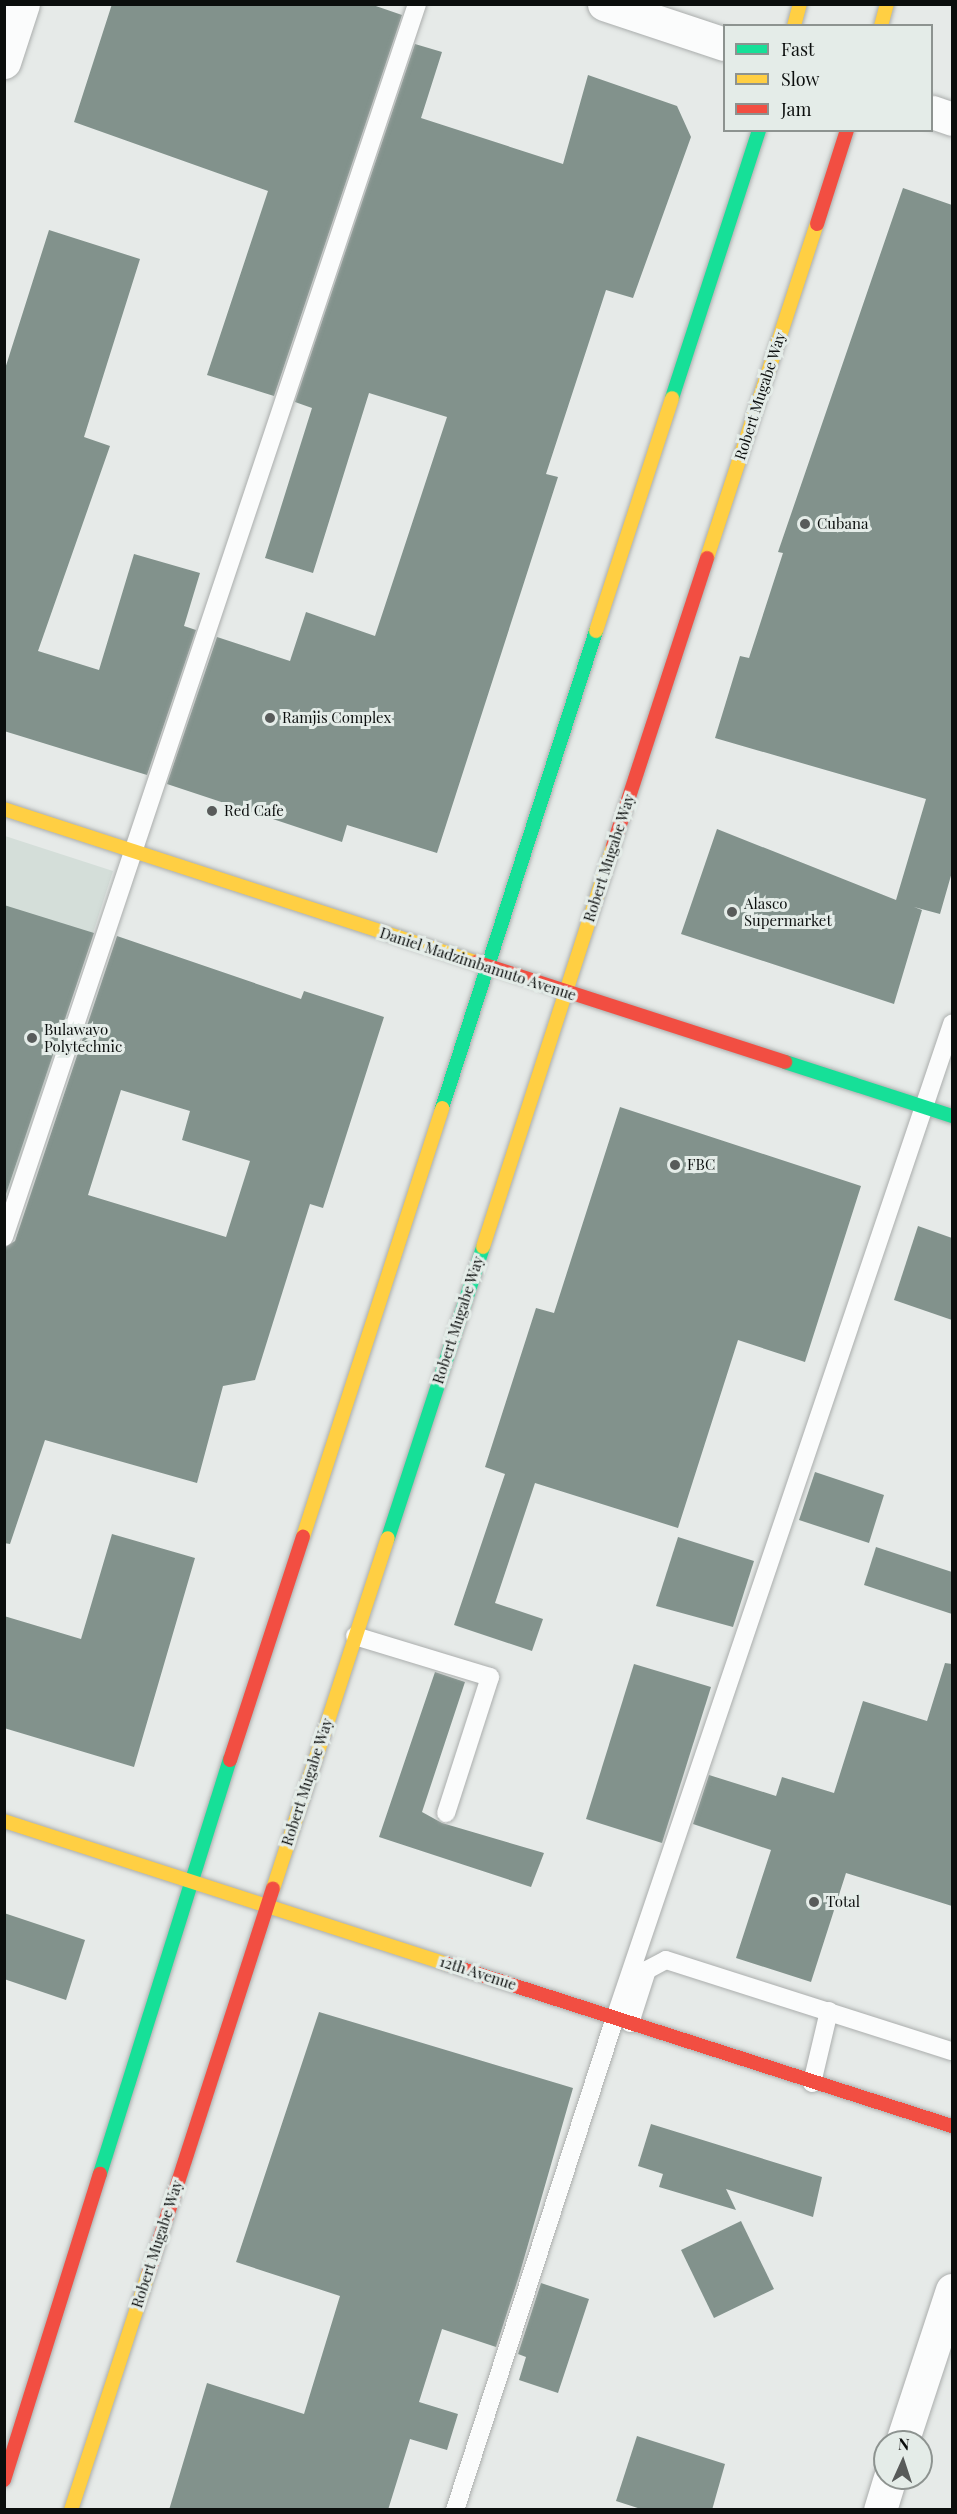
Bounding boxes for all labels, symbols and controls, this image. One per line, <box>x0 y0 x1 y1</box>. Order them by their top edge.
legend <box>723 24 933 132</box>
text: Fast <box>781 37 814 61</box>
text: Slow <box>781 67 819 91</box>
text: Jam <box>781 97 811 121</box>
street label: Robert Mugabe Way <box>731 329 789 463</box>
place label: Cubana <box>817 515 868 533</box>
marker: Cubana <box>798 517 812 531</box>
place label: Ramjis Complex <box>282 709 391 727</box>
marker: Ramjis Complex <box>263 711 277 725</box>
street label: Robert Mugabe Way <box>580 791 638 925</box>
place label: Red Cafe <box>224 802 284 820</box>
marker: Red Cafe <box>205 804 219 818</box>
place label: Alasco Supermarket <box>744 894 832 929</box>
marker: Alasco Supermarket <box>725 905 739 919</box>
street label: Daniel Madzimbamuto Avenue <box>377 924 579 1004</box>
place label: Bulawayo Polytechnic <box>44 1020 122 1055</box>
marker: Bulawayo Polytechnic <box>25 1031 39 1045</box>
place label: FBC <box>687 1156 715 1174</box>
marker: FBC <box>668 1158 682 1172</box>
street label: Robert Mugabe Way <box>429 1253 487 1387</box>
street label: Robert Mugabe Way <box>278 1715 336 1849</box>
place label: Total <box>826 1893 860 1911</box>
marker: Total <box>807 1895 821 1909</box>
street label: 12th Avenue <box>437 1952 519 1994</box>
street label: Robert Mugabe Way <box>128 2177 186 2311</box>
north arrow <box>873 2430 933 2490</box>
text: N <box>898 2433 910 2454</box>

